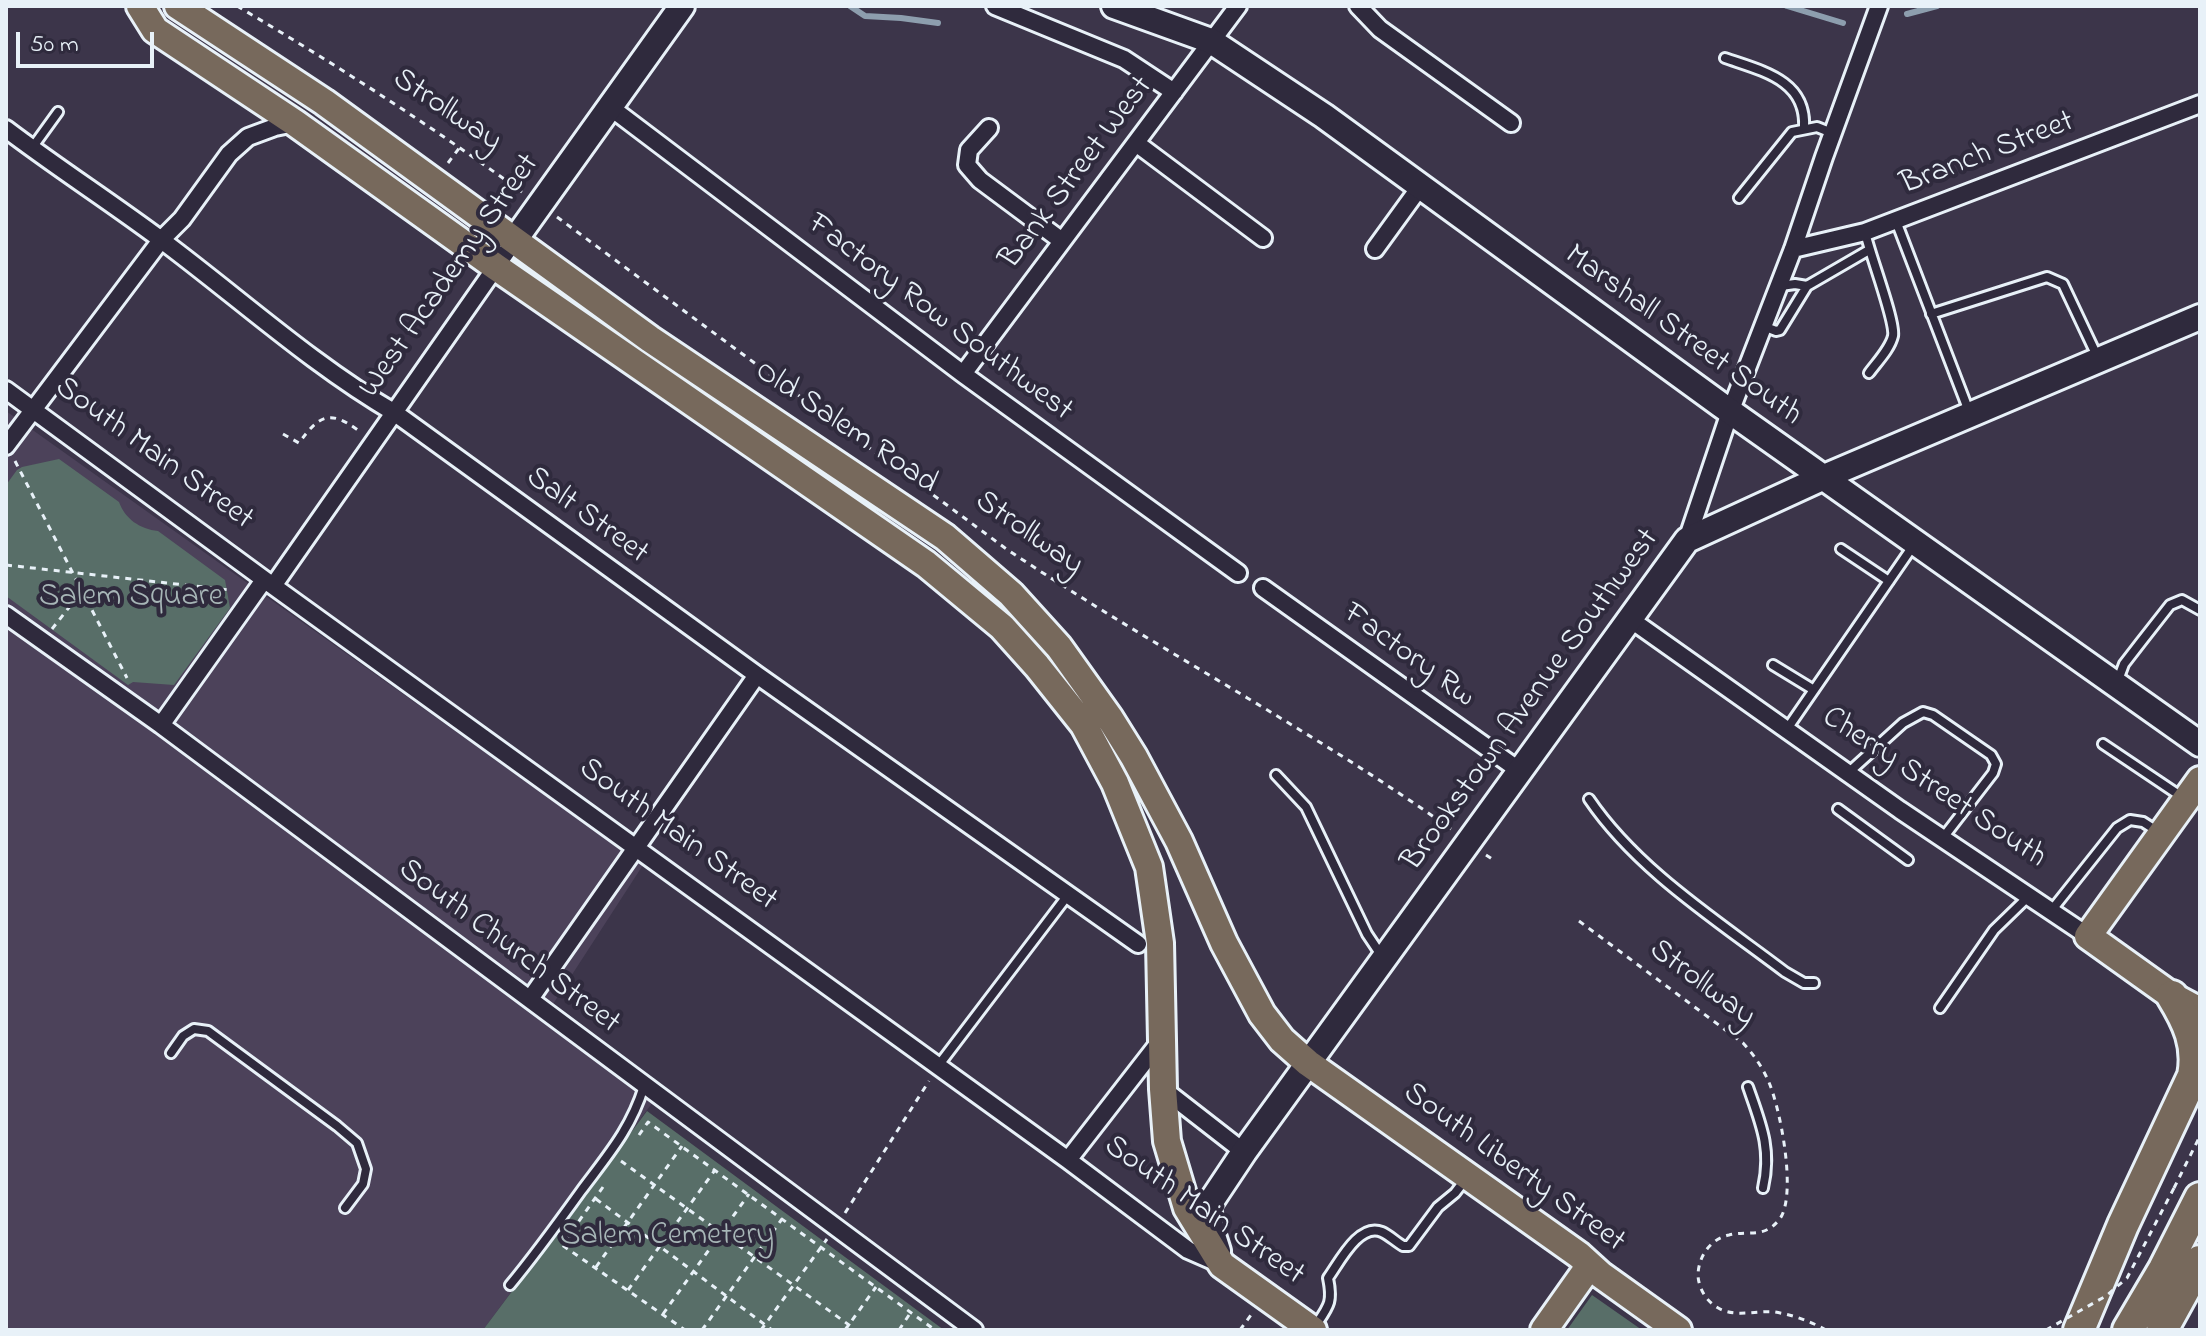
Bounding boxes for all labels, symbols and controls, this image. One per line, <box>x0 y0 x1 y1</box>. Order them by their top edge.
scale bar <box>20 16 158 66</box>
text: 50 m <box>30 28 79 63</box>
street label: Strollway <box>384 61 508 163</box>
street label: Bank Street West <box>993 70 1163 278</box>
street label: Branch Street <box>1896 104 2080 206</box>
street label: West Academy Street <box>352 148 550 406</box>
street label: Factory Row Southwest <box>799 207 1079 431</box>
street label: Marshall Street South <box>1556 238 1808 436</box>
street label: Old Salem Road <box>746 354 944 504</box>
street label: South Main Street <box>46 370 260 540</box>
street label: Salt Street <box>517 460 655 574</box>
street label: Strollway <box>966 484 1090 586</box>
street label: Brookstown Avenue Southwest <box>1395 522 1669 880</box>
park label: Salem Square <box>39 580 223 618</box>
street label: Factory Rw <box>1334 596 1482 718</box>
street label: Cherry Street South <box>1813 700 2053 878</box>
street label: South Main Street <box>570 751 784 921</box>
street label: South Church Street <box>389 852 627 1044</box>
street label: Strollway <box>1640 932 1762 1038</box>
street label: South Liberty Street <box>1394 1076 1632 1262</box>
street label: South Main Street <box>1095 1129 1311 1295</box>
park label: Salem Cemetery <box>560 1219 774 1257</box>

